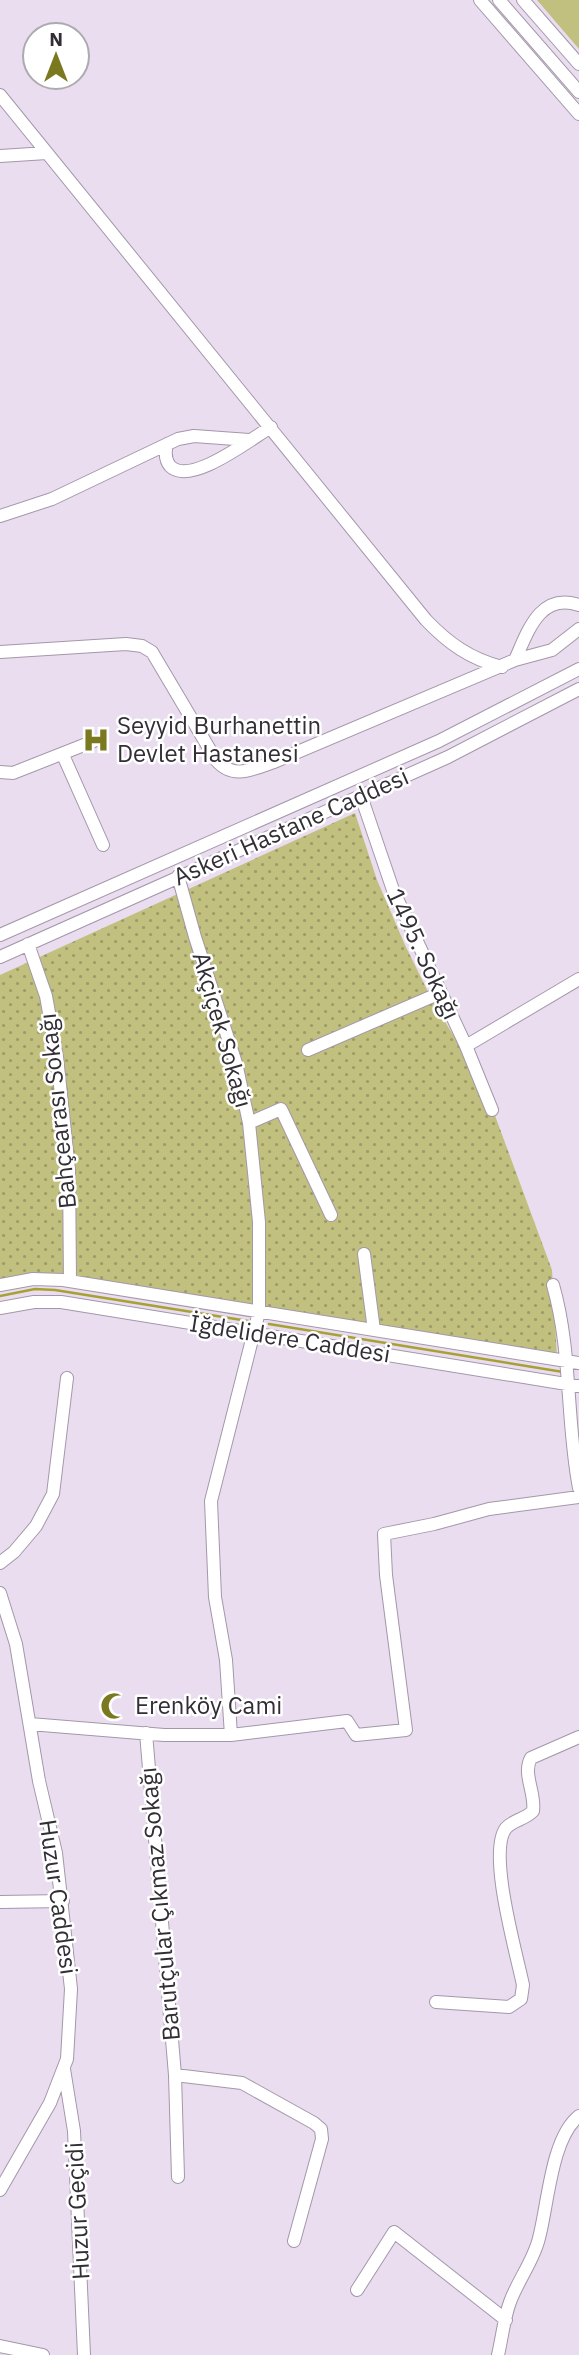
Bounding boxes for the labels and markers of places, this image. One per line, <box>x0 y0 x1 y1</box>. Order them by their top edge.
place label: Seyyid Burhanettin Devlet Hastanesi <box>117 709 321 769</box>
hospital icon: Seyyid Burhanettin Devlet Hastanesi <box>81 725 111 755</box>
place label: Erenköy Cami <box>135 1689 282 1721</box>
mosque icon: Erenköy Cami <box>99 1691 129 1721</box>

